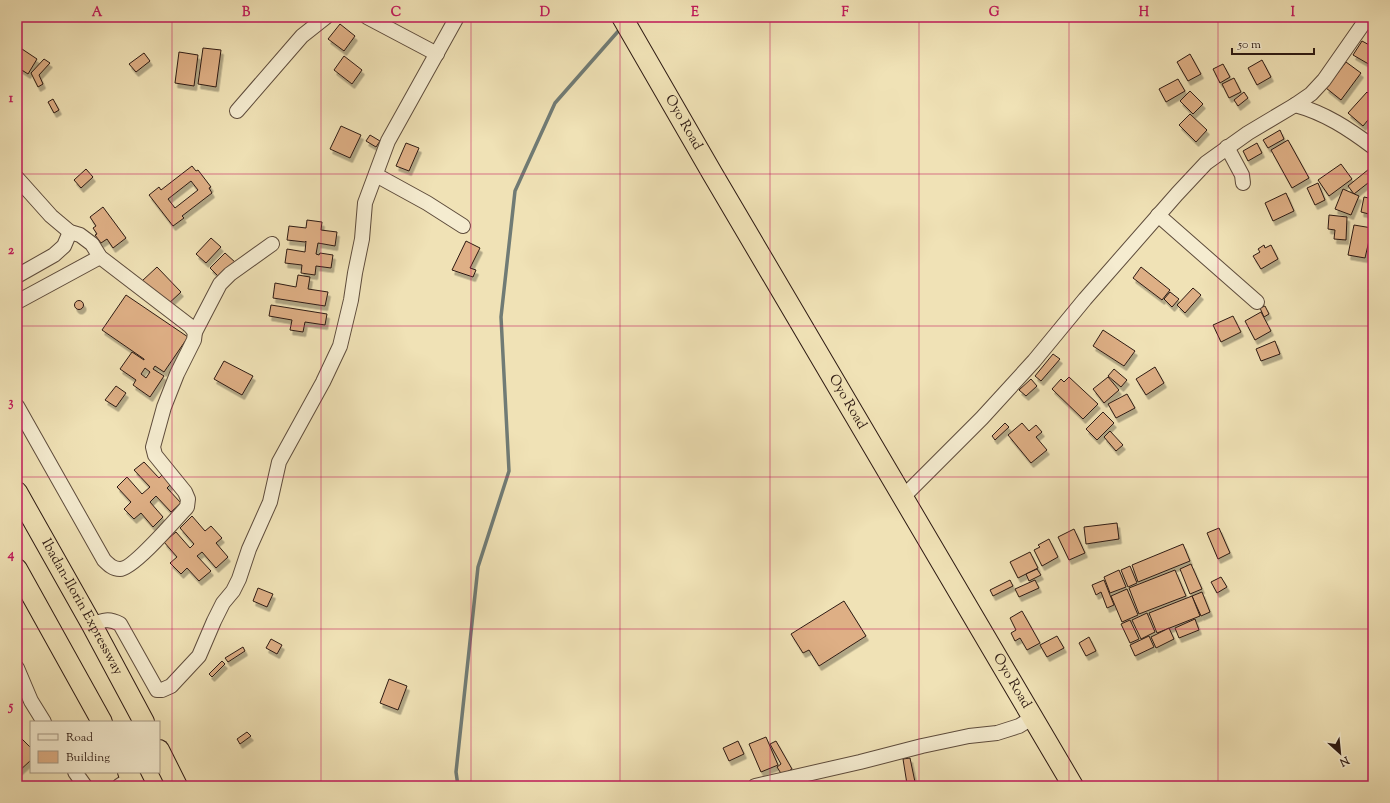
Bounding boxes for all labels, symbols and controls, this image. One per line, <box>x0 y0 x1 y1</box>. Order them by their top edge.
text: A <box>92 4 103 22</box>
text: B <box>242 4 251 22</box>
text: C <box>391 4 401 22</box>
text: D <box>540 4 550 22</box>
text: E <box>691 4 699 22</box>
text: F <box>841 4 849 22</box>
text: G <box>989 4 1000 22</box>
text: H <box>1139 4 1150 22</box>
text: I <box>1291 4 1296 22</box>
scale bar <box>1232 30 1314 56</box>
text: 50 m <box>1237 36 1261 54</box>
text: 1 <box>9 90 14 108</box>
street label: Oyo Road <box>659 91 707 154</box>
text: 2 <box>8 242 15 260</box>
street label: Oyo Road <box>823 371 871 433</box>
text: 3 <box>8 394 14 412</box>
street label: Ibadan-Ilorin Expressway <box>36 535 127 679</box>
text: 4 <box>7 546 15 564</box>
street label: Oyo Road <box>987 650 1035 713</box>
text: 5 <box>8 698 14 716</box>
legend <box>30 721 160 773</box>
text: Road <box>66 729 93 747</box>
north arrow <box>1320 733 1360 773</box>
text: Building <box>66 749 110 767</box>
text: N <box>1336 751 1353 770</box>

